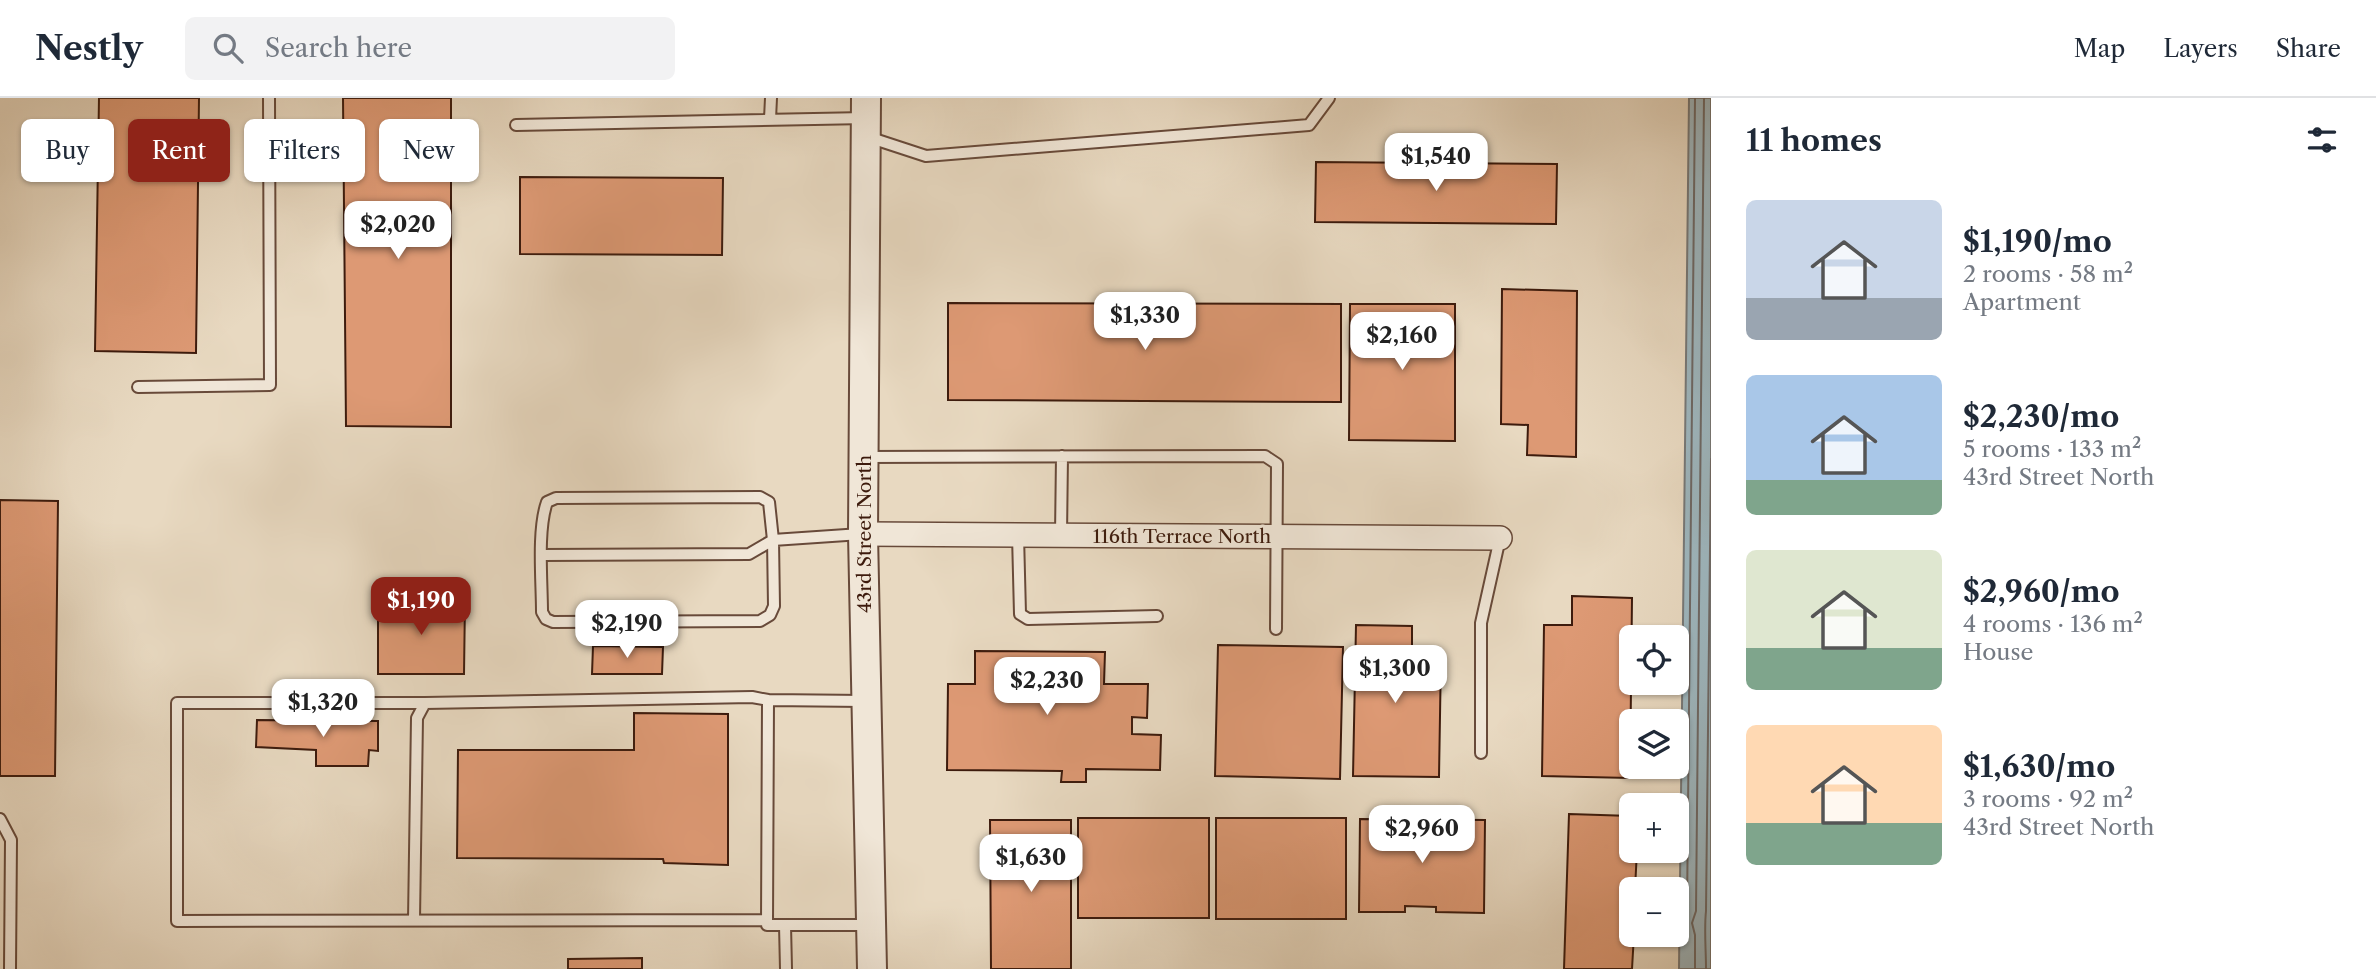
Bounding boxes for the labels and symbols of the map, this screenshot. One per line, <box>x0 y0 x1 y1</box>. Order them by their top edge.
pin: $1,540 <box>1379 134 1493 193</box>
pin: $2,020 <box>341 202 455 261</box>
pin: $1,330 <box>1088 292 1202 352</box>
pin: $2,160 <box>1345 313 1459 372</box>
street label: 43rd Street North <box>853 455 876 613</box>
street label: 116th Terrace North <box>1093 525 1271 548</box>
pin: $1,190 <box>364 578 478 637</box>
pin: $2,190 <box>570 601 684 660</box>
pin: $1,300 <box>1338 646 1452 705</box>
pin: $2,230 <box>990 658 1104 717</box>
pin: $1,320 <box>266 680 380 739</box>
pin: $2,960 <box>1365 806 1479 865</box>
pin: $1,630 <box>974 834 1088 894</box>

